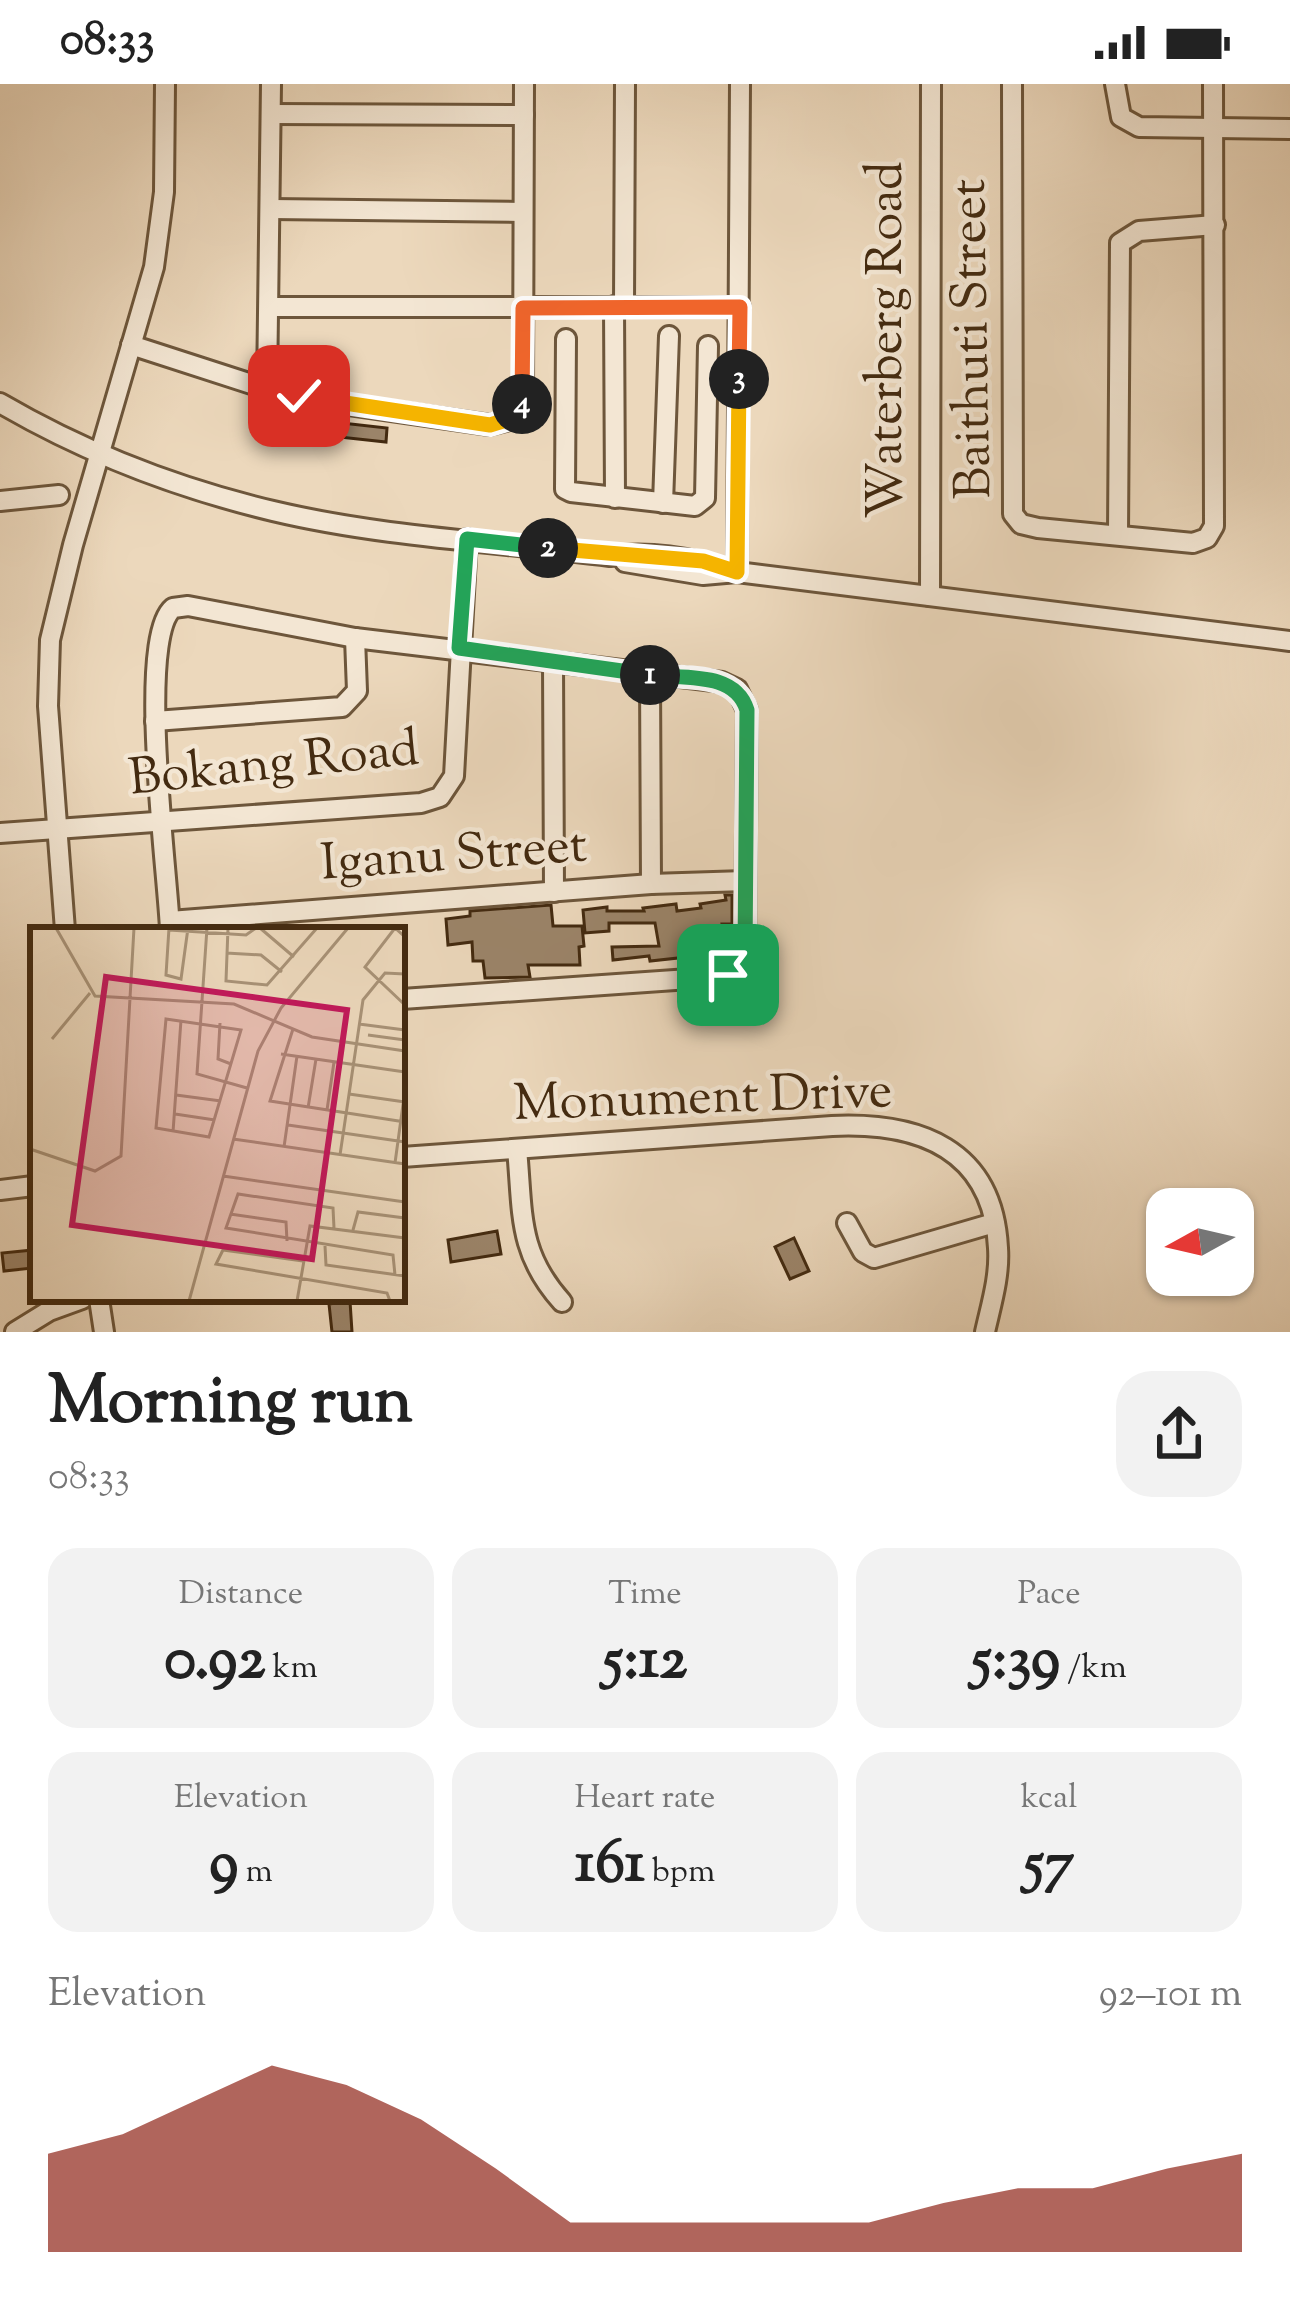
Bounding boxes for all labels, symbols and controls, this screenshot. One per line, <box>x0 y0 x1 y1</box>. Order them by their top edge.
text: 08:33 <box>60 10 154 75</box>
street label: Waterberg Road <box>852 161 925 519</box>
street label: Baithuti Street <box>935 178 1013 500</box>
pin <box>248 345 350 447</box>
pin: 3 <box>709 349 769 409</box>
text: 3 <box>732 355 746 403</box>
icon: check <box>266 363 332 429</box>
pin: 4 <box>492 374 552 434</box>
text: 4 <box>514 380 530 428</box>
pin: 2 <box>518 518 578 578</box>
text: 2 <box>540 524 556 572</box>
pin: 1 <box>620 645 680 705</box>
text: 1 <box>644 651 656 699</box>
street label: Bokang Road <box>125 714 423 818</box>
street label: Iganu Street <box>318 811 590 903</box>
pin <box>677 924 779 1026</box>
inset map <box>30 927 405 1302</box>
icon: arrive <box>695 942 761 1008</box>
street label: Monument Drive <box>512 1057 894 1143</box>
north arrow <box>1146 1188 1254 1296</box>
map controls <box>1146 1188 1254 1296</box>
text: Morning run <box>48 1358 413 1453</box>
button: share <box>1116 1371 1242 1497</box>
text: 08:33 <box>48 1451 130 1507</box>
text: Distance <box>179 1571 303 1619</box>
text: Time <box>608 1571 682 1619</box>
text: Pace <box>1017 1571 1081 1619</box>
text: 0.92 <box>164 1619 265 1706</box>
text: 5:12 <box>603 1619 687 1706</box>
text: 5:39 <box>971 1619 1060 1706</box>
text: km <box>265 1645 318 1693</box>
text: /km <box>1060 1645 1127 1693</box>
text: Elevation <box>174 1775 308 1823</box>
text: Heart rate <box>575 1775 715 1823</box>
text: kcal <box>1021 1775 1077 1823</box>
text: 9 <box>209 1823 238 1910</box>
text: 161 <box>575 1823 645 1910</box>
text: 57 <box>1024 1823 1074 1910</box>
text: m <box>238 1849 273 1897</box>
text: bpm <box>645 1849 715 1897</box>
text: Elevation <box>48 1968 206 2024</box>
text: 92–101 m <box>1099 1968 1242 2024</box>

